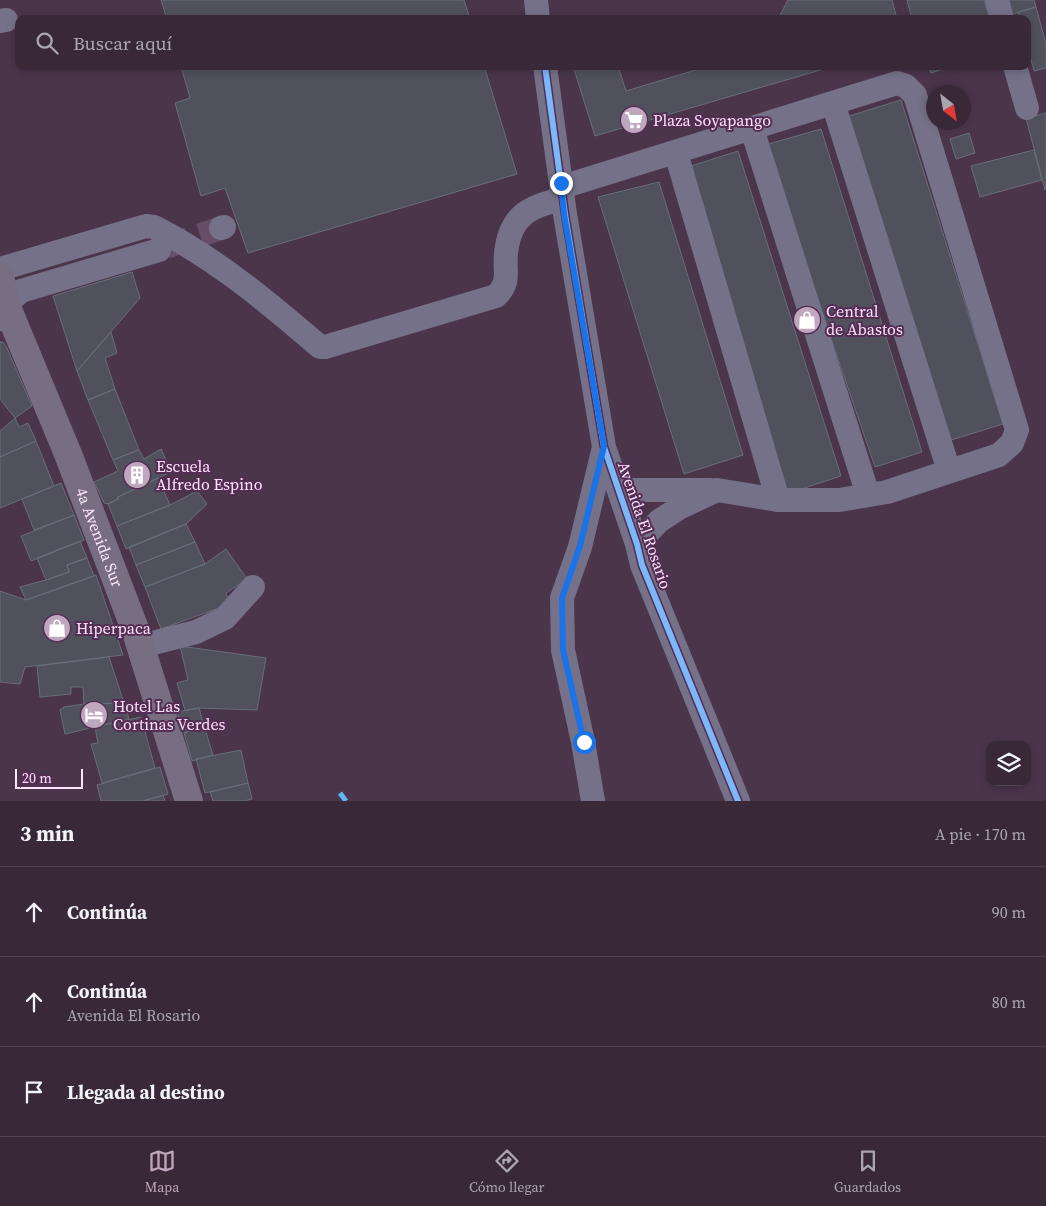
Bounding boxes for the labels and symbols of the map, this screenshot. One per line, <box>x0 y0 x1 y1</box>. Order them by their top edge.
north arrow <box>926 85 971 130</box>
supermarket icon: Plaza Soyapango <box>619 105 649 135</box>
place label: Plaza Soyapango <box>653 109 771 131</box>
route end <box>550 172 573 195</box>
place label: Central de Abastos <box>826 300 903 340</box>
shop icon: Central de Abastos <box>792 305 822 335</box>
place label: Escuela Alfredo Espino <box>156 455 263 495</box>
street label: Avenida El Rosario <box>613 458 677 592</box>
building icon: Escuela Alfredo Espino <box>122 460 152 490</box>
street label: 4a Avenida Sur <box>71 484 129 590</box>
shop icon: Hiperpaca <box>42 613 72 643</box>
place label: Hiperpaca <box>76 617 152 639</box>
place label: Hotel Las Cortinas Verdes <box>113 695 226 735</box>
hotel icon: Hotel Las Cortinas Verdes <box>79 700 109 730</box>
route start <box>573 731 596 754</box>
scale bar <box>15 766 82 789</box>

